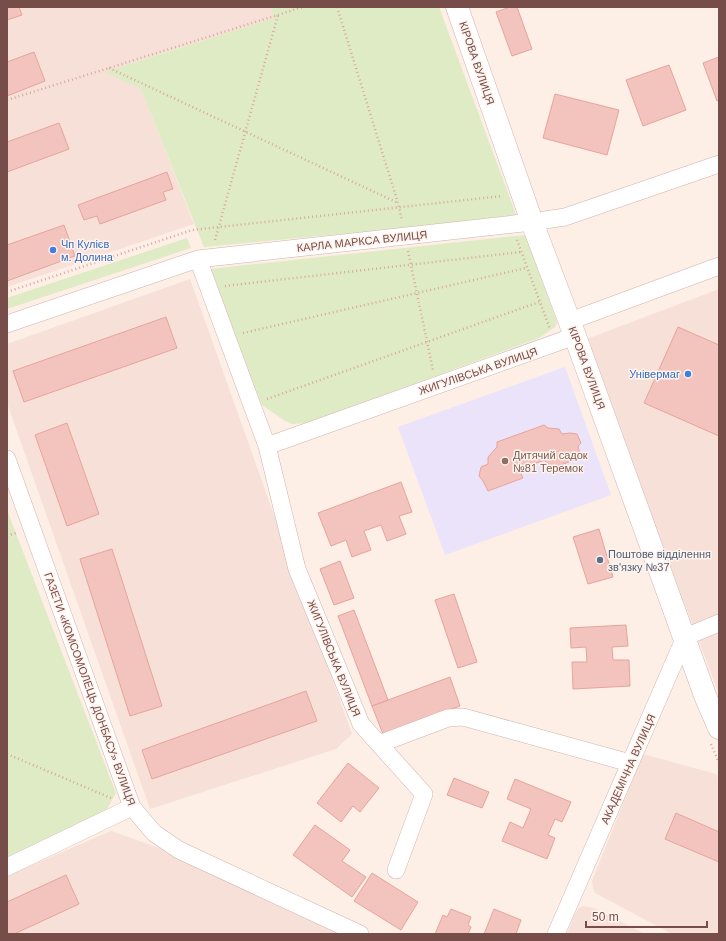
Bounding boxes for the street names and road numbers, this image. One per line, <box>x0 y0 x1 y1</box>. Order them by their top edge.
street label: КІРОВА ВУЛИЦЯ <box>457 20 497 106</box>
street label: КАРЛА МАРКСА ВУЛИЦЯ <box>296 228 428 254</box>
street label: КІРОВА ВУЛИЦЯ <box>566 325 608 411</box>
street label: ЖИГУЛІВСЬКА ВУЛИЦЯ <box>417 345 539 397</box>
street label: ГАЗЕТИ «КОМСОМОЛЕЦЬ ДОНБАСУ» ВУЛИЦЯ <box>42 571 138 807</box>
street label: ЖИГУЛІВСЬКА ВУЛИЦЯ <box>305 598 363 718</box>
street label: АКАДЕМІЧНА ВУЛИЦЯ <box>598 712 658 826</box>

